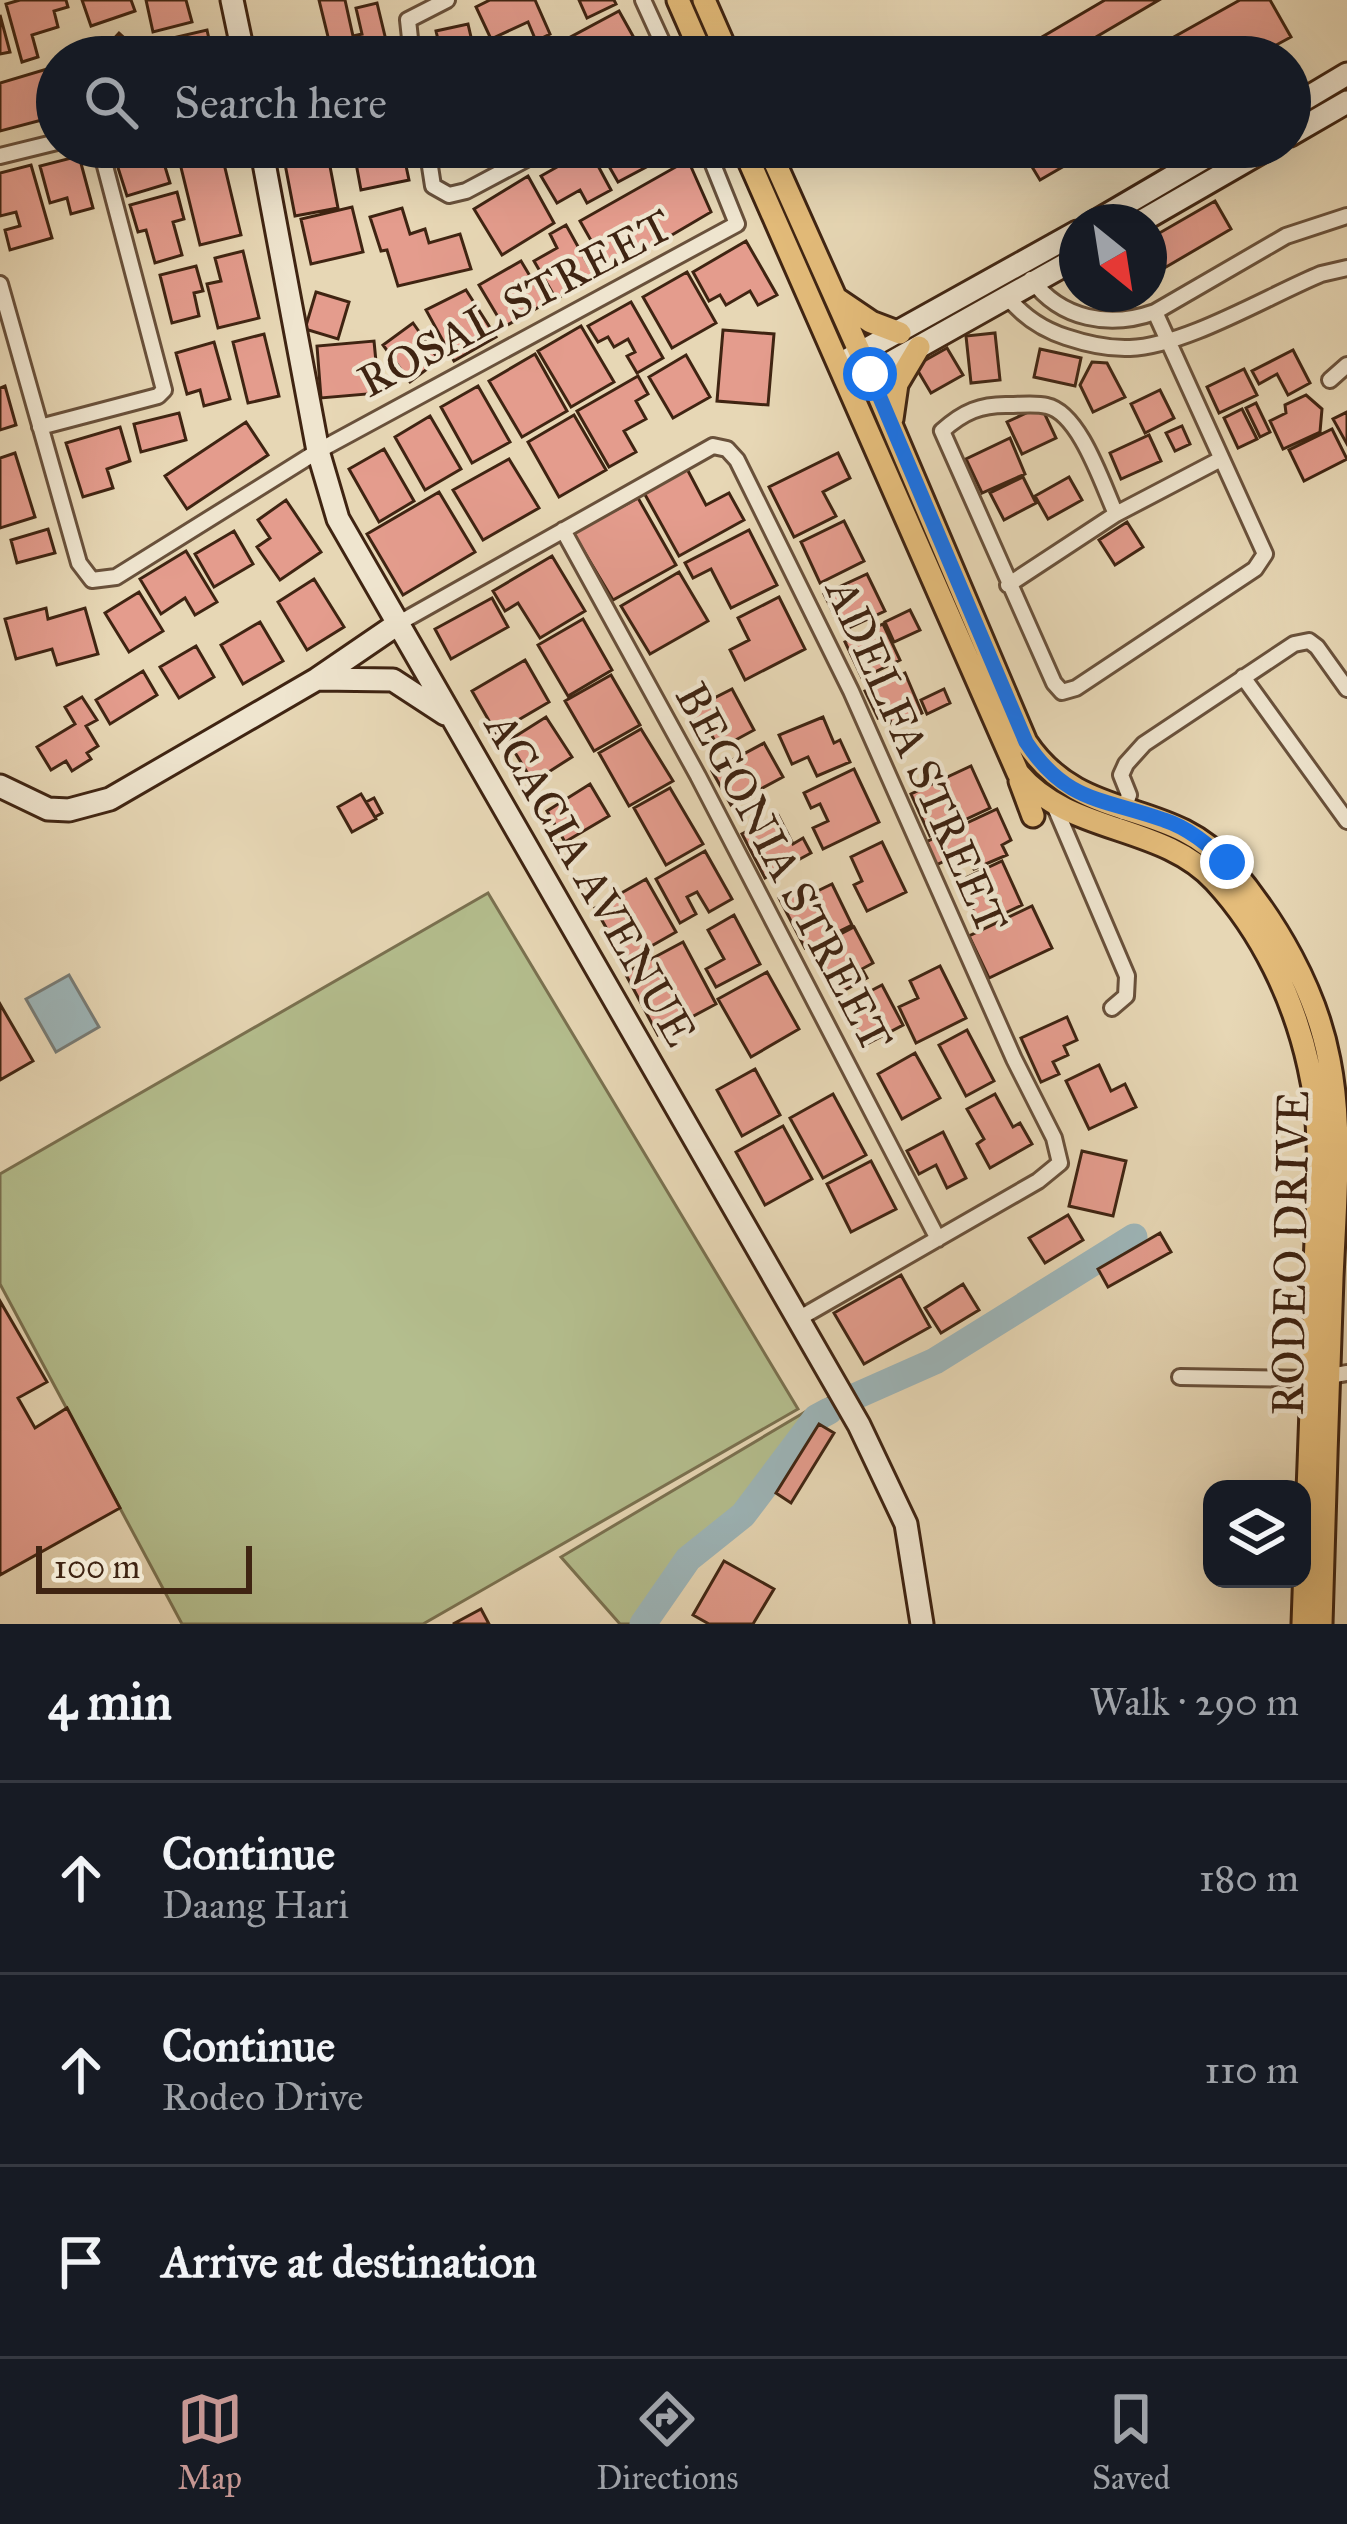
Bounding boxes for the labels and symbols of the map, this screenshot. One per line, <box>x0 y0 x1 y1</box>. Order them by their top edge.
street label: ROSAL STREET <box>349 197 681 409</box>
north arrow <box>1059 204 1167 312</box>
route start <box>843 347 897 401</box>
street label: ADELFA STREET <box>813 569 1020 942</box>
street label: BEGONIA STREET <box>664 673 904 1061</box>
street label: ACACIA AVENUE <box>472 701 709 1055</box>
route end <box>1200 835 1254 889</box>
street label: RODEO DRIVE <box>1260 1090 1320 1416</box>
scale bar <box>36 1540 252 1593</box>

